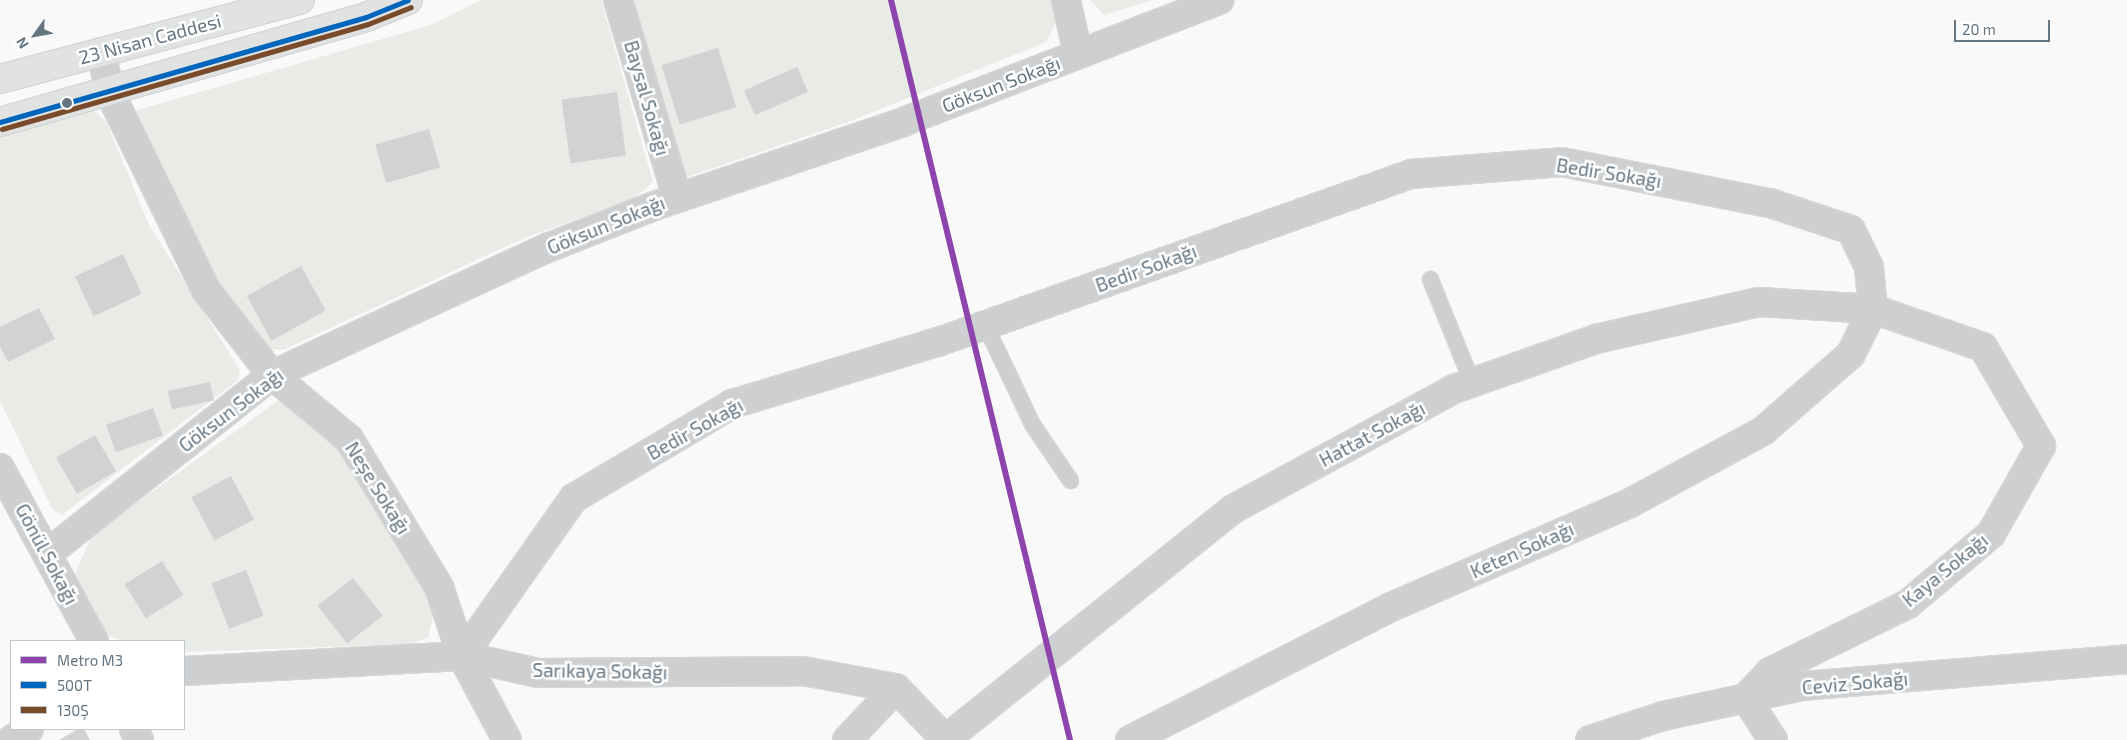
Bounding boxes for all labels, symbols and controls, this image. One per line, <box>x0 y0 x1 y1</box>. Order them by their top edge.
street label: 23 Nisan Caddesi <box>76 9 224 69</box>
north arrow <box>10 10 60 60</box>
scale bar <box>1957 10 2053 42</box>
text: 20 m <box>1962 20 1996 38</box>
text: N <box>12 34 32 52</box>
street label: Baysal Sokağı <box>620 38 674 158</box>
street label: Göksun Sokağı <box>939 51 1063 117</box>
unlabelled marker <box>62 98 72 108</box>
street label: Bedir Sokağı <box>1555 153 1663 193</box>
street label: Göksun Sokağı <box>544 191 668 259</box>
street label: Bedir Sokağı <box>1092 239 1200 297</box>
street label: Göksun Sokağı <box>174 363 288 457</box>
street label: Bedir Sokağı <box>643 393 747 465</box>
street label: Hattat Sokağı <box>1315 397 1429 471</box>
street label: Neşe Sokağı <box>341 438 415 538</box>
street label: Gönül Sokağı <box>11 499 83 609</box>
street label: Keten Sokağı <box>1467 517 1577 583</box>
street label: Kaya Sokağı <box>1898 529 1992 611</box>
legend <box>10 640 185 730</box>
text: Metro M3 <box>57 651 123 669</box>
street label: Sarıkaya Sokağı <box>532 658 668 684</box>
street label: Ceviz Sokağı <box>1801 667 1909 699</box>
text: 500T <box>57 676 92 694</box>
text: 130Ş <box>57 701 89 719</box>

